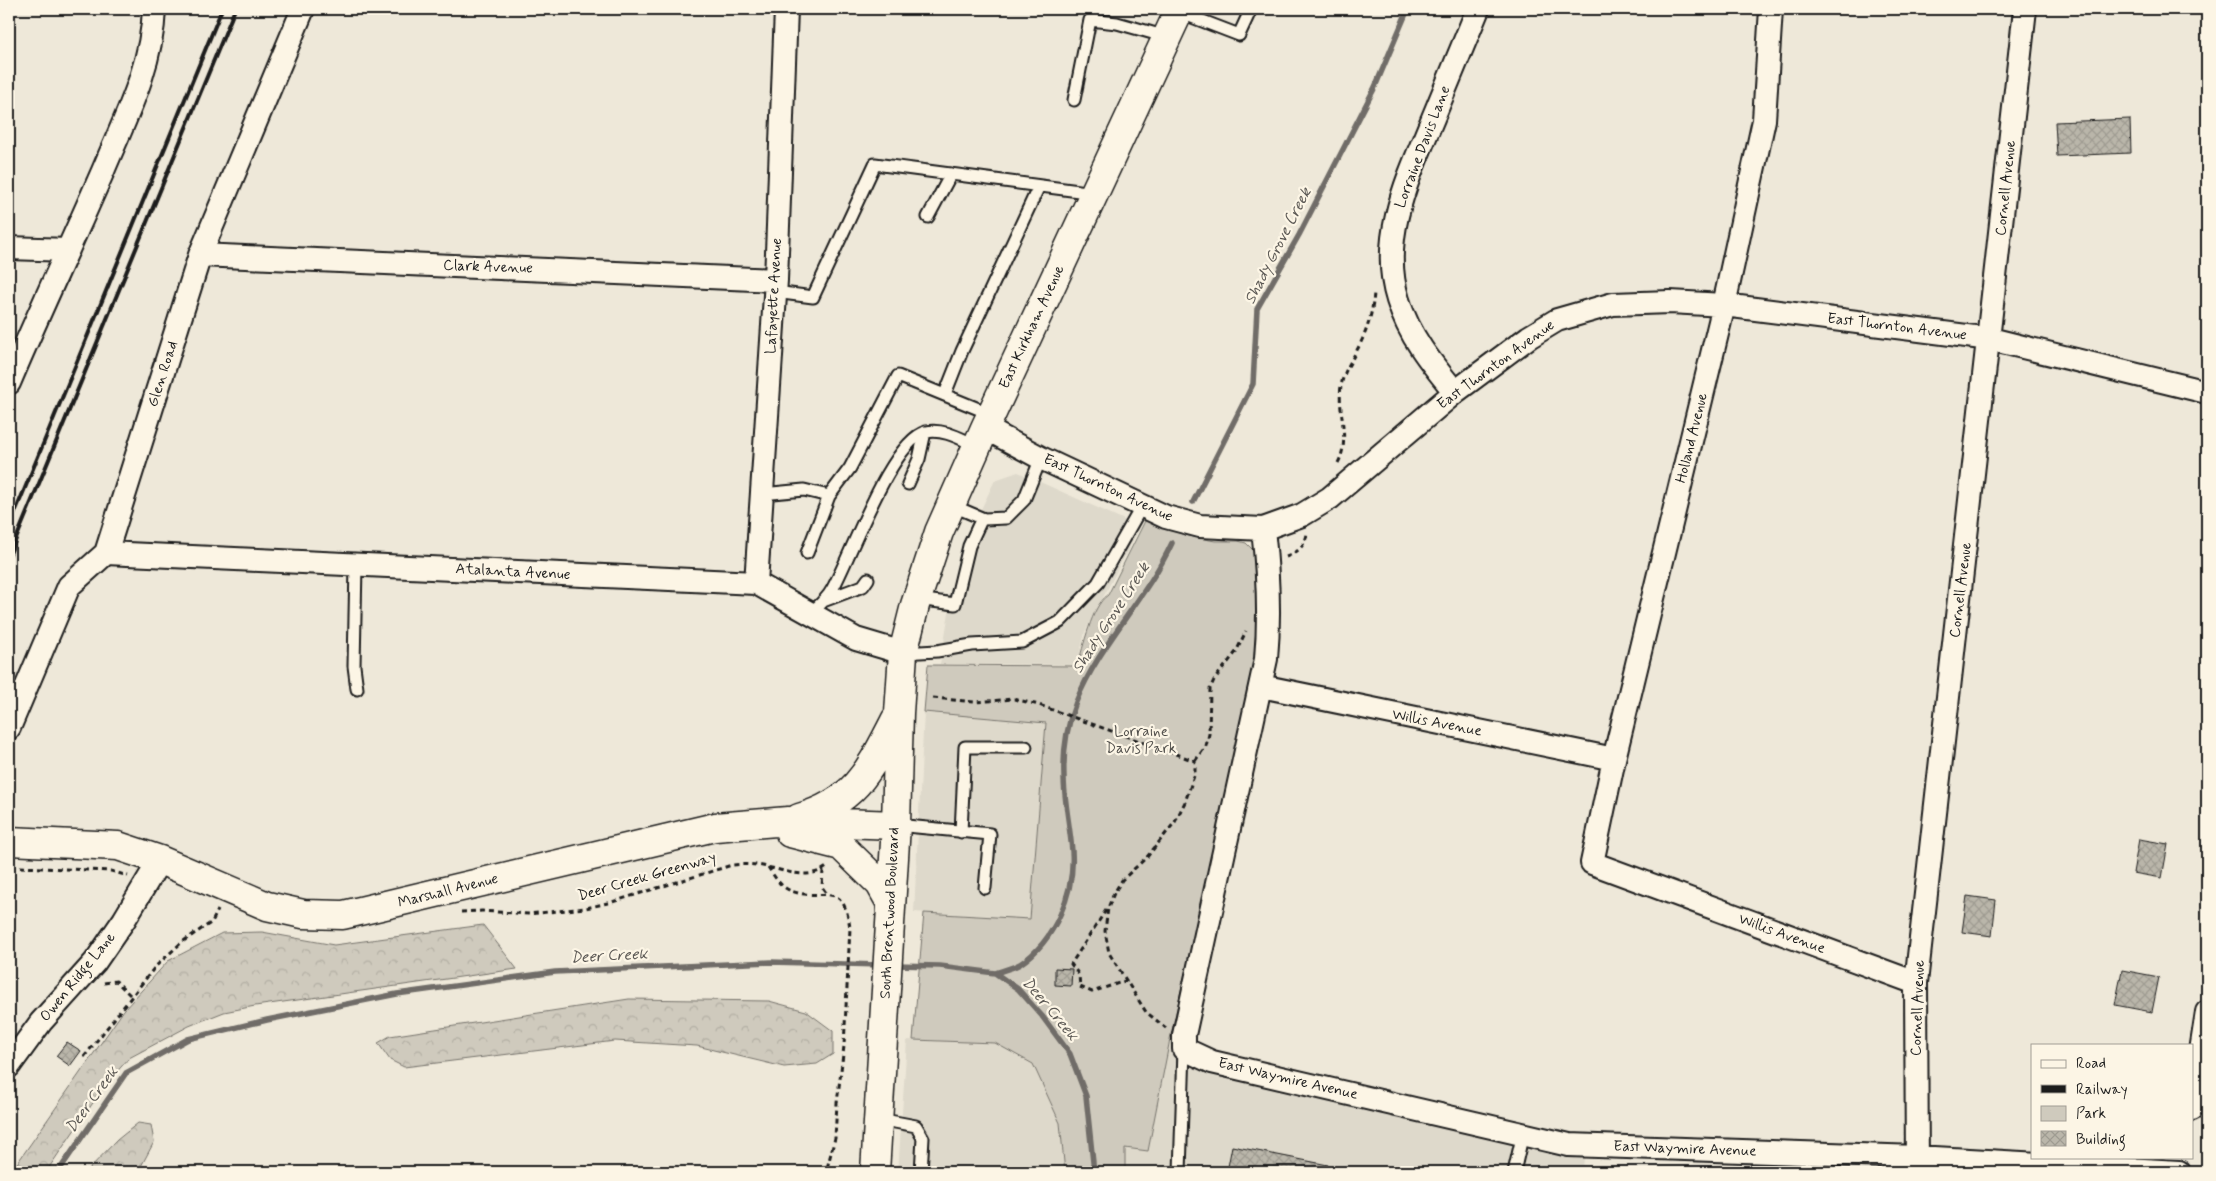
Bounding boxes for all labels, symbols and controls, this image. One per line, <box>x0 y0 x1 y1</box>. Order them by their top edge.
street label: Lorraine Davis Lane <box>1390 83 1456 211</box>
street label: Cornell Avenue <box>1991 139 2021 237</box>
water label: Shady Grove Creek <box>1240 183 1317 308</box>
street label: Lafayette Avenue <box>761 237 787 355</box>
street label: Clark Avenue <box>443 255 533 279</box>
street label: East Kirkham Avenue <box>995 262 1069 392</box>
street label: East Thornton Avenue <box>1826 309 1968 346</box>
street label: East Thornton Avenue <box>1433 315 1559 414</box>
street label: Glen Road <box>143 338 183 410</box>
street label: Holland Avenue <box>1671 391 1713 485</box>
street label: East Thornton Avenue <box>1040 449 1176 527</box>
street label: Cornell Avenue <box>1945 541 1977 639</box>
water label: Shady Grove Creek <box>1067 558 1155 677</box>
street label: Atalanta Avenue <box>455 559 571 585</box>
street label: Willis Avenue <box>1390 704 1484 742</box>
park label: Lorraine Davis Park <box>1106 722 1176 759</box>
street label: South Brentwood Boulevard <box>876 827 904 999</box>
street label: Deer Creek Greenway <box>576 848 718 906</box>
street label: Marshall Avenue <box>396 869 500 913</box>
street label: Willis Avenue <box>1736 909 1828 959</box>
street label: Owen Ridge Lane <box>36 928 121 1027</box>
water label: Deer Creek <box>570 943 649 968</box>
street label: Cornell Avenue <box>1906 960 1930 1056</box>
water label: Deer Creek <box>1017 973 1083 1046</box>
legend <box>2031 1044 2194 1158</box>
street label: East Waymire Avenue <box>1216 1053 1360 1105</box>
text: Road <box>2076 1054 2106 1074</box>
water label: Deer Creek <box>61 1062 124 1137</box>
text: Railway <box>2076 1080 2128 1100</box>
text: Park <box>2076 1104 2106 1124</box>
text: Building <box>2076 1130 2126 1151</box>
street label: East Waymire Avenue <box>1613 1137 1757 1161</box>

